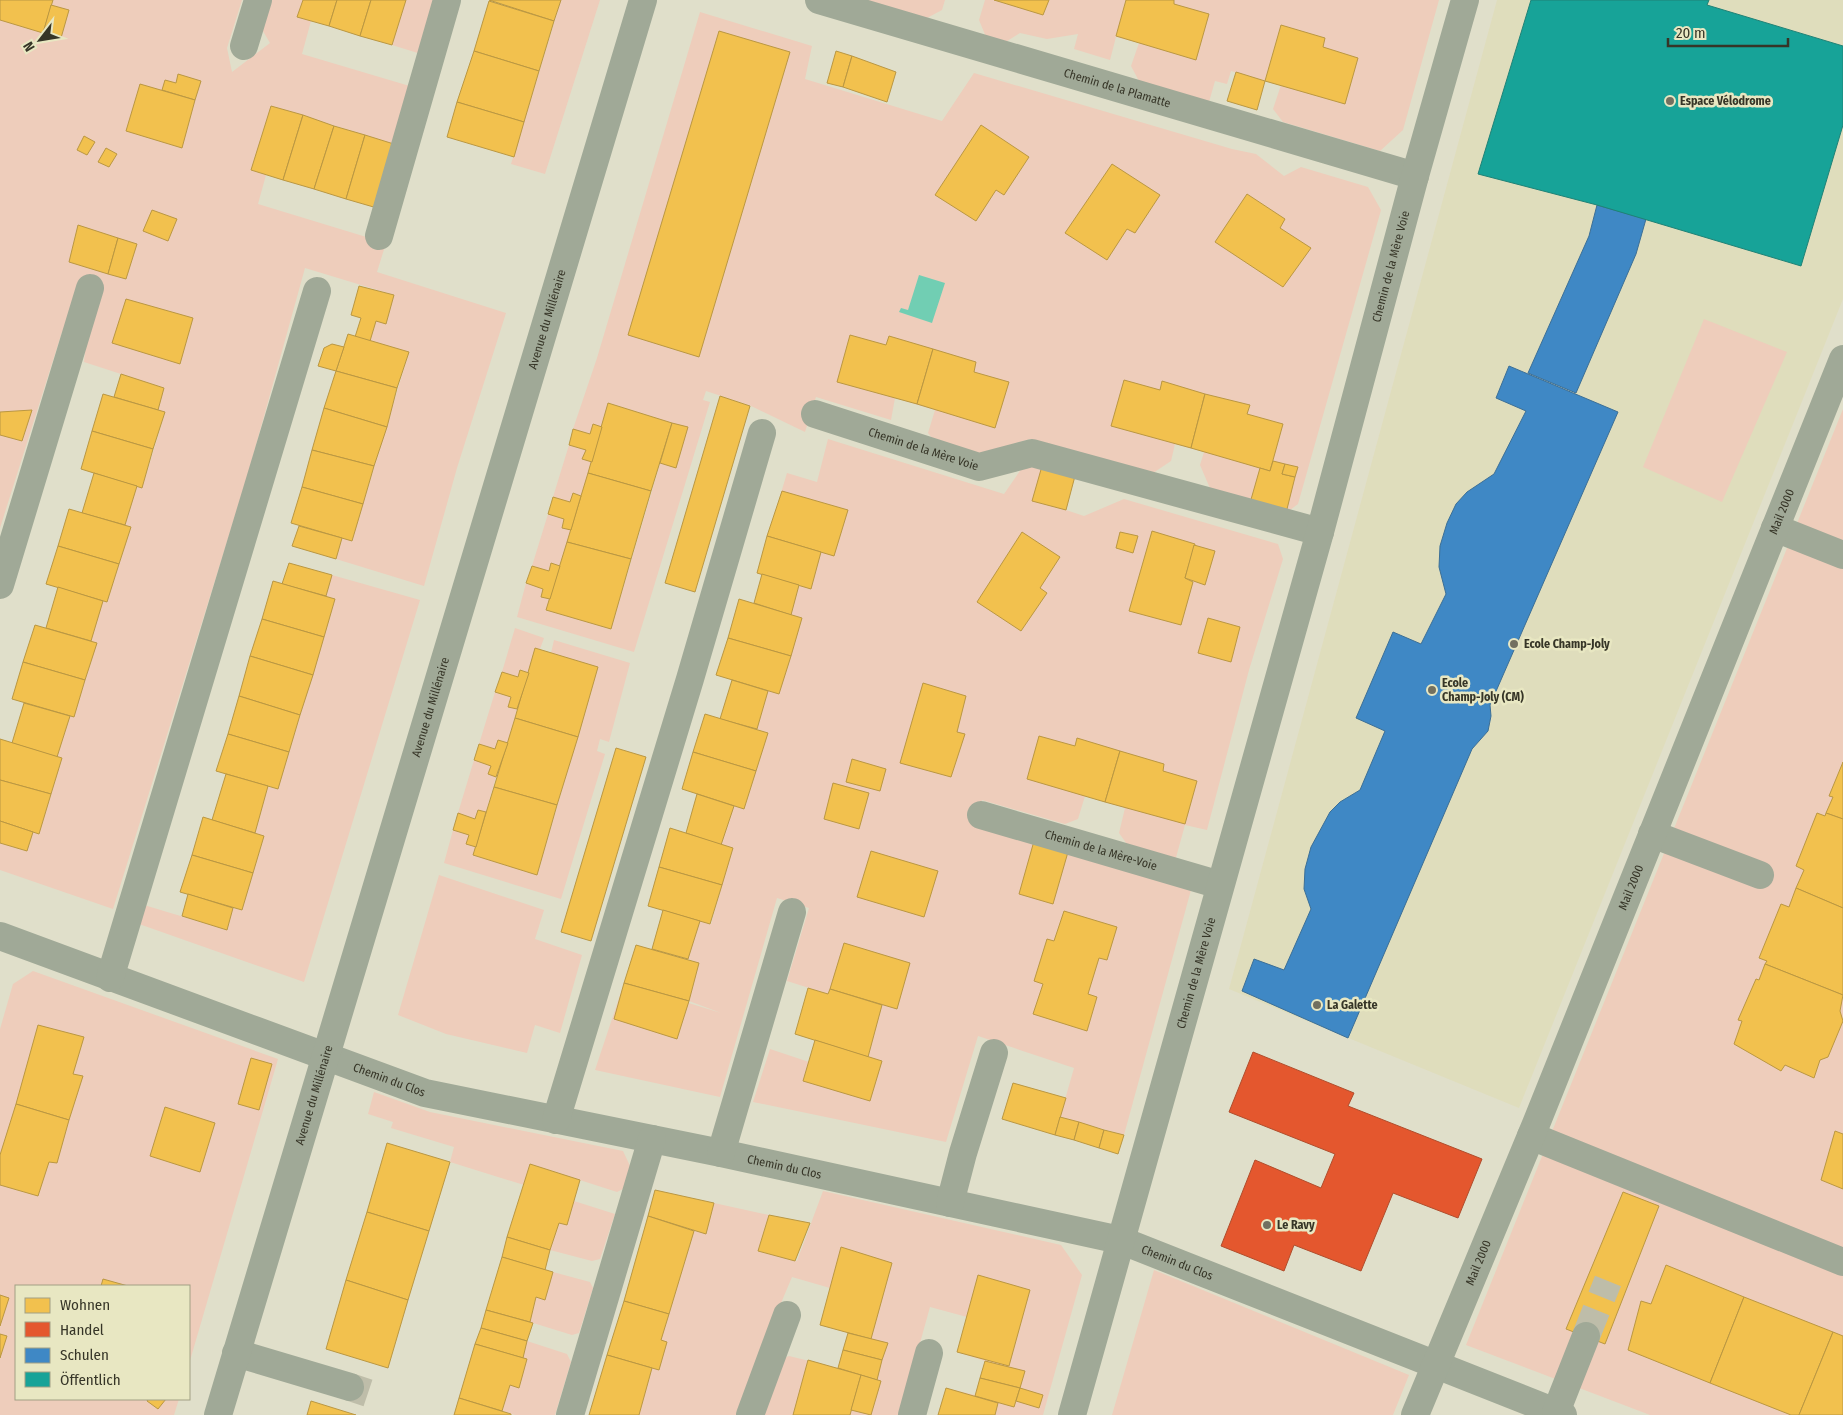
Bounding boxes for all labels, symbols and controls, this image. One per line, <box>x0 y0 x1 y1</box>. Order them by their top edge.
north arrow <box>15 15 65 65</box>
scale bar <box>1668 15 1788 47</box>
text: 20 m <box>1676 24 1706 42</box>
text: N <box>20 38 39 54</box>
street label: Chemin de la Plamatte <box>1062 66 1172 110</box>
place label: Espace Vélodrome <box>1680 94 1771 108</box>
marker: Espace Vélodrome <box>1664 95 1676 107</box>
street label: Chemin de la Mère Voie <box>1369 209 1412 324</box>
street label: Avenue du Millénaire <box>526 268 569 371</box>
street label: Chemin de la Mère Voie <box>867 425 980 473</box>
street label: Mail 2000 <box>1766 487 1797 536</box>
place label: Ecole Champ-Joly <box>1524 637 1610 651</box>
marker: Ecole Champ-Joly <box>1508 638 1520 650</box>
street label: Avenue du Millénaire <box>409 656 452 759</box>
place label: Ecole Champ-Joly (CM) <box>1442 676 1524 704</box>
marker: Ecole Champ-Joly (CM) <box>1426 684 1438 696</box>
street label: Chemin de la Mère-Voie <box>1043 827 1159 873</box>
street label: Mail 2000 <box>1616 863 1646 912</box>
street label: Chemin de la Mère Voie <box>1174 916 1218 1030</box>
place label: La Galette <box>1327 998 1378 1012</box>
marker: La Galette <box>1311 999 1323 1011</box>
street label: Avenue du Millénaire <box>293 1044 336 1147</box>
street label: Chemin du Clos <box>351 1060 427 1099</box>
street label: Chemin du Clos <box>746 1152 823 1182</box>
place label: Le Ravy <box>1277 1218 1315 1232</box>
marker: Le Ravy <box>1261 1219 1273 1231</box>
street label: Mail 2000 <box>1463 1238 1494 1287</box>
street label: Chemin du Clos <box>1139 1242 1215 1283</box>
legend <box>15 1285 190 1400</box>
text: Wohnen <box>60 1296 110 1314</box>
text: Handel <box>60 1321 104 1339</box>
text: Schulen <box>60 1346 109 1364</box>
text: Öffentlich <box>60 1371 121 1389</box>

